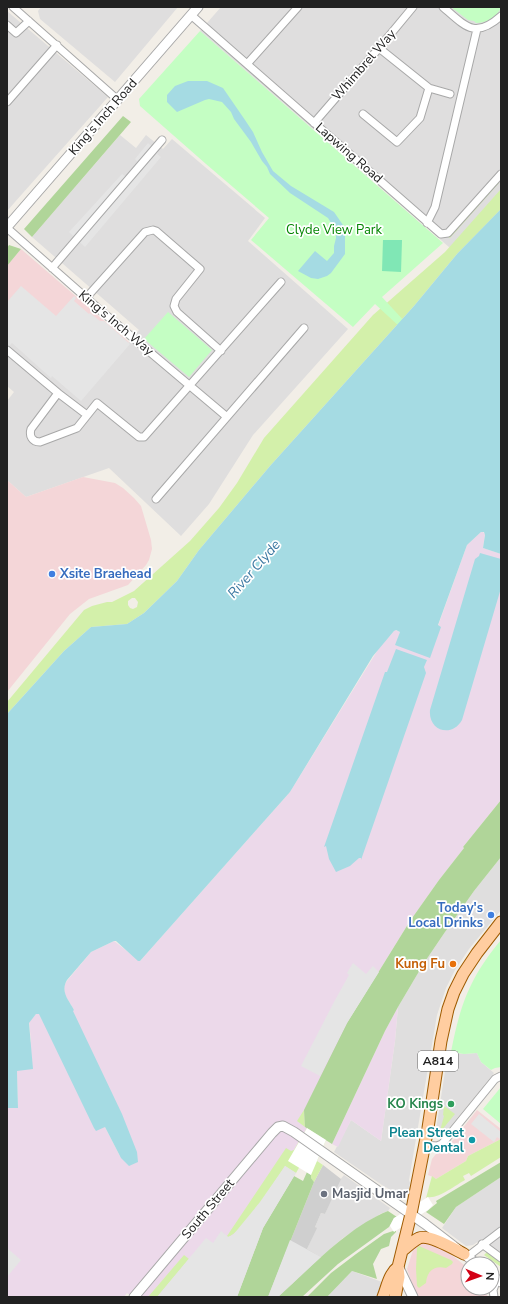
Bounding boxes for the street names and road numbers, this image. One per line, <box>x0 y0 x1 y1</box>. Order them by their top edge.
street label: Whimbrel Way <box>328 25 400 105</box>
street label: King's Inch Road <box>65 75 141 159</box>
street label: Lapwing Road <box>311 119 387 187</box>
street label: King's Inch Way <box>75 286 158 360</box>
road number: A814 <box>418 1051 458 1071</box>
street label: South Street <box>178 1175 239 1243</box>

